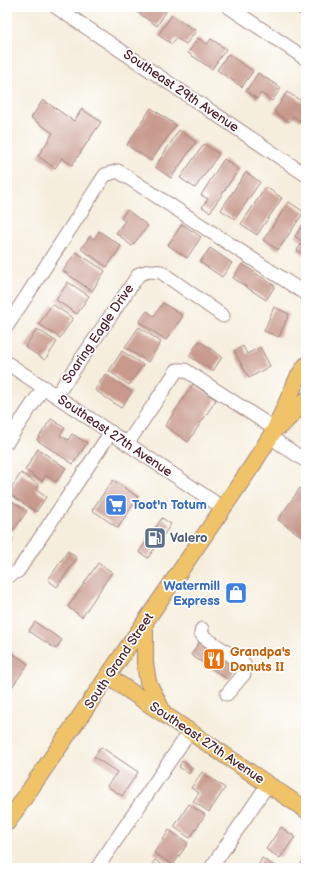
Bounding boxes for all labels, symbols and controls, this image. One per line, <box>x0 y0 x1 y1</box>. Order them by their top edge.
street label: Southeast 29th Avenue <box>120 46 242 136</box>
street label: Soaring Eagle Drive <box>59 281 137 387</box>
street label: Southeast 27th Avenue <box>55 392 176 481</box>
supermarket icon: Toot'n Totum <box>103 492 129 518</box>
place label: Toot'n Totum <box>132 497 207 513</box>
fuel station icon: Valero <box>142 525 168 551</box>
place label: Valero <box>170 530 207 546</box>
place label: Watermill Express <box>164 578 220 609</box>
shop icon: Watermill Express <box>223 580 249 606</box>
street label: South Grand Street <box>81 610 157 712</box>
place label: Grandpa's Donuts II <box>230 644 290 675</box>
restaurant icon: Grandpa's Donuts II <box>201 646 227 672</box>
street label: Southeast 27th Avenue <box>147 699 268 788</box>

